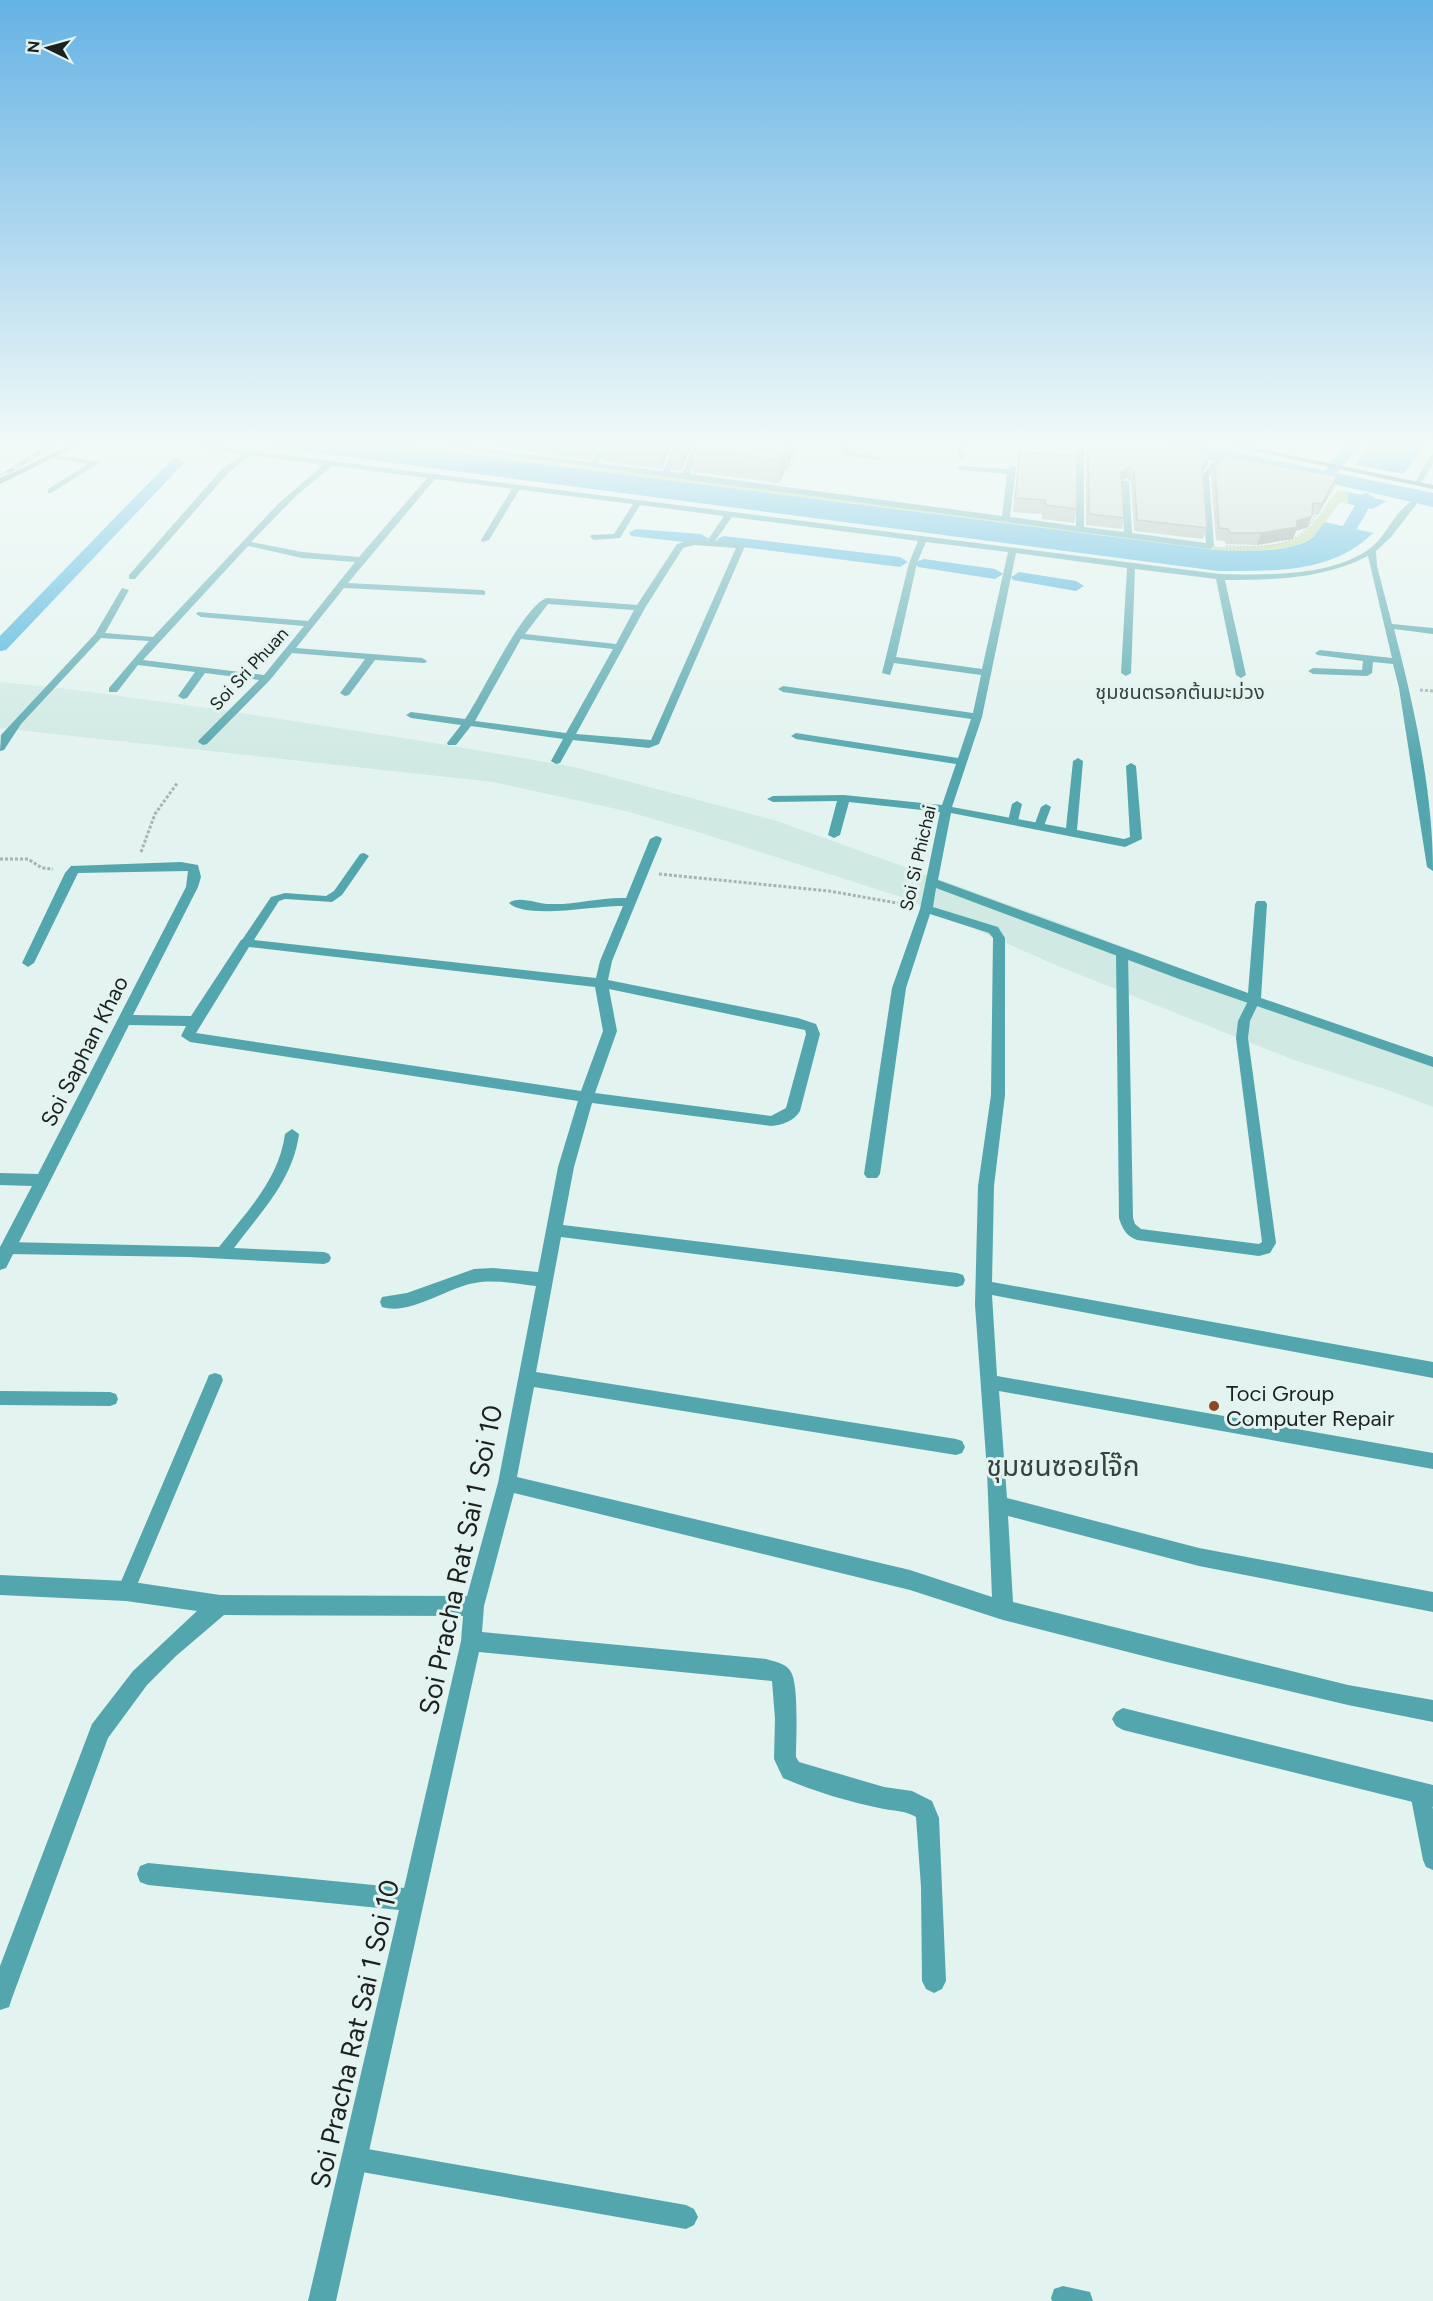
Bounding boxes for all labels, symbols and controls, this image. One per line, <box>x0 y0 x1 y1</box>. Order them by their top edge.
north arrow <box>18 18 78 78</box>
text: N <box>24 40 44 54</box>
street label: Soi Sri Phuan <box>205 623 293 715</box>
district label: ชุมชนตรอกต้นมะม่วง <box>1095 680 1265 704</box>
street label: Soi Si Phichai <box>895 803 941 913</box>
street label: Soi Saphan Khao <box>35 971 134 1131</box>
place label: Toci Group Computer Repair <box>1226 1380 1395 1432</box>
marker: Toci Group Computer Repair <box>1207 1399 1221 1413</box>
street label: Soi Pracha Rat Sai 1 Soi 10 <box>412 1402 509 1718</box>
district label: ชุมชนซอยโจ๊ก <box>987 1449 1139 1483</box>
street label: Soi Pracha Rat Sai 1 Soi 10 <box>303 1876 406 2192</box>

